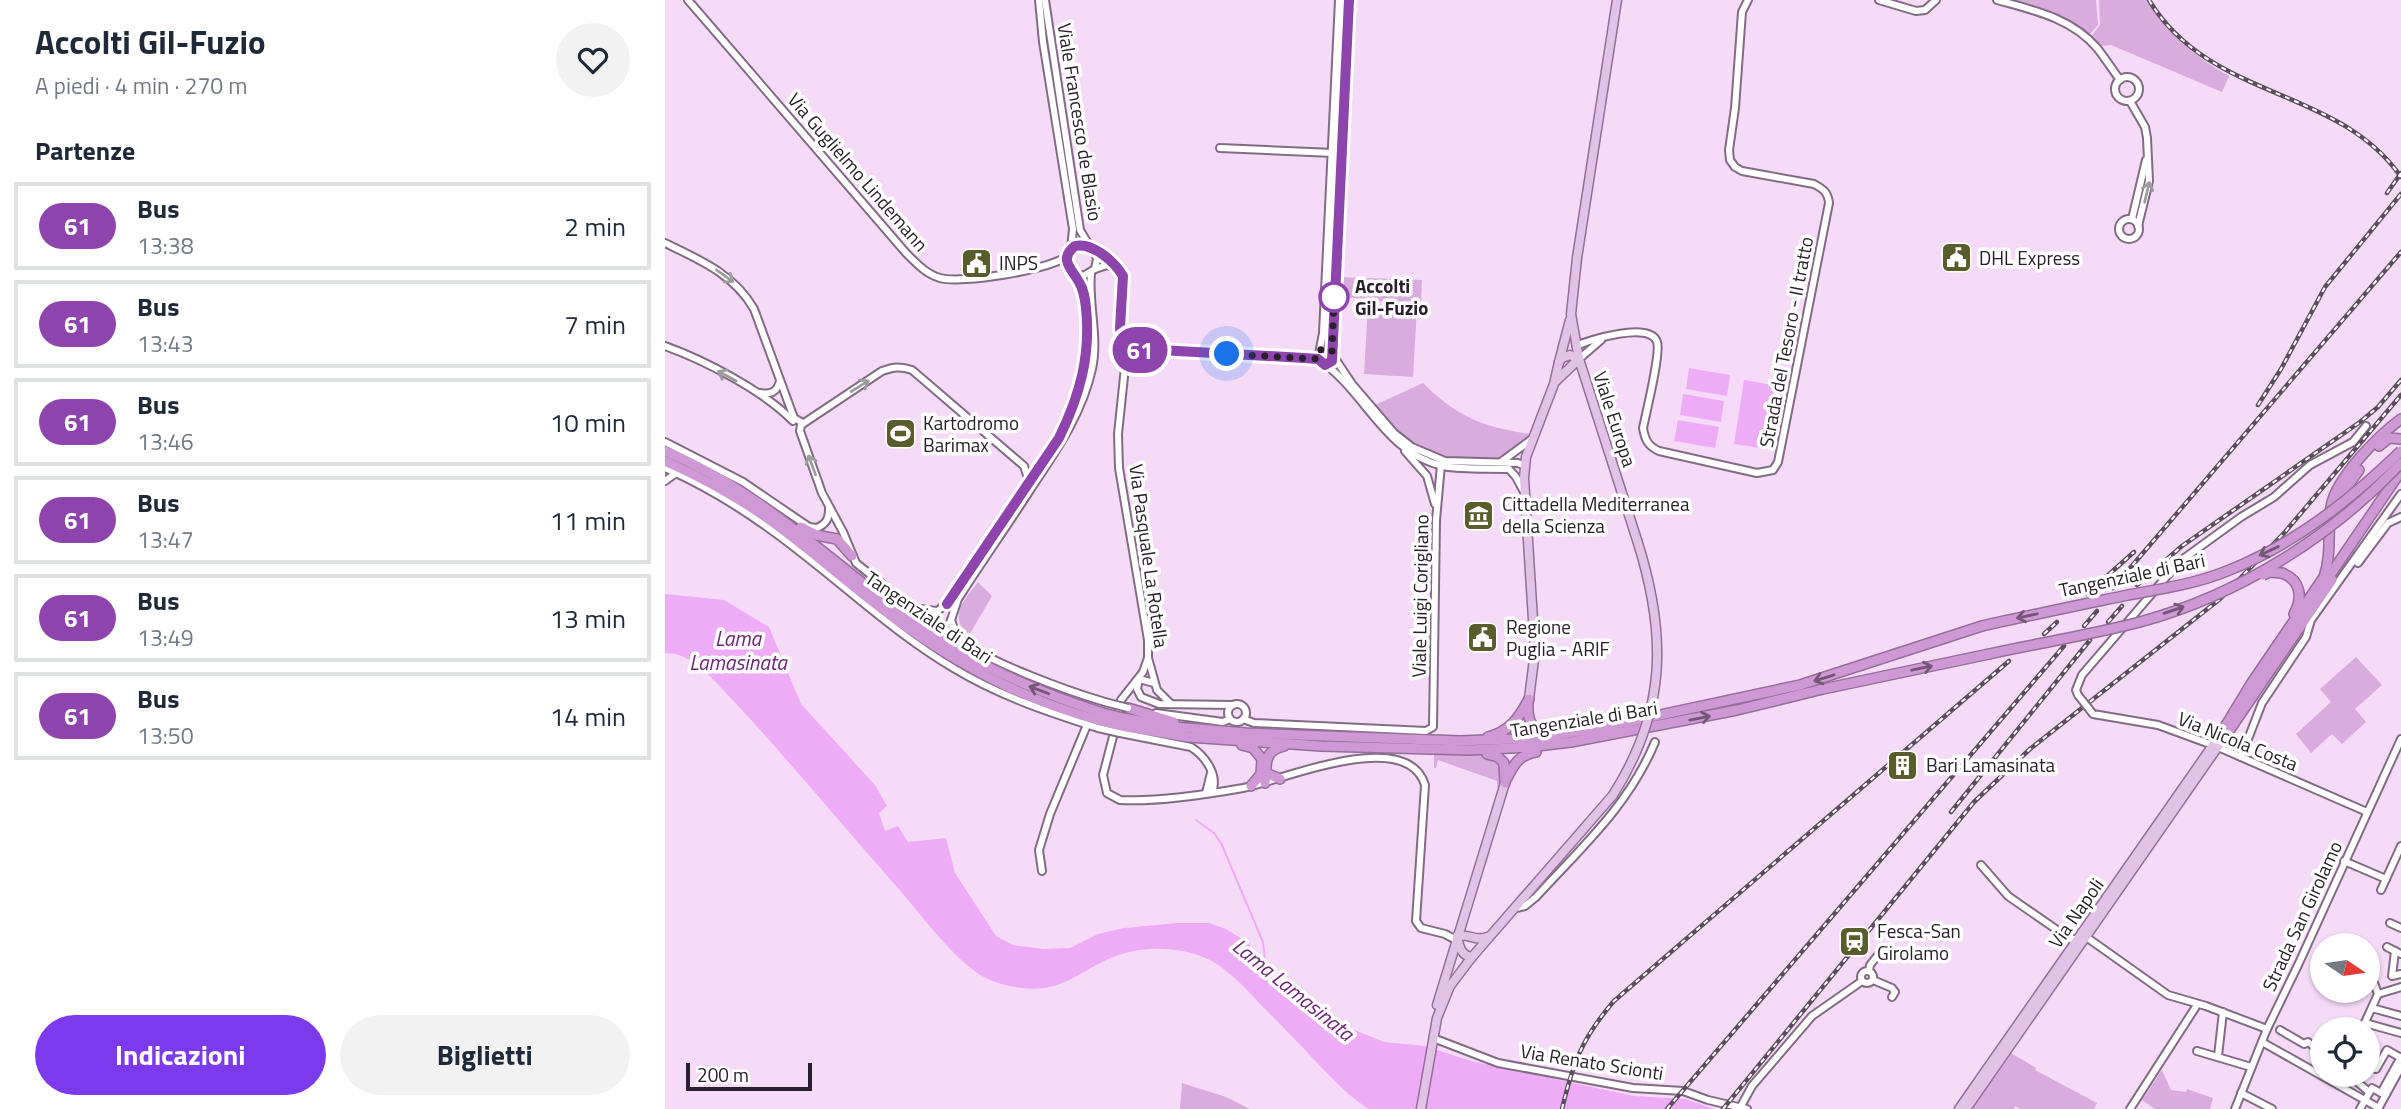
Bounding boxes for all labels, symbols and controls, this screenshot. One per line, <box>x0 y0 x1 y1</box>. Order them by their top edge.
text: Accolti Gil-Fuzio <box>35 17 266 67</box>
street label: Viale Francesco de Blasio <box>1051 21 1110 223</box>
button: heart <box>556 23 630 97</box>
text: A piedi · 4 min · 270 m <box>35 68 247 103</box>
street label: Via Guglielmo Lindemann <box>781 86 936 257</box>
text: Partenze <box>35 131 135 170</box>
one-way arrow <box>2140 181 2154 204</box>
text: Bus <box>137 189 179 228</box>
text: 2 min <box>564 207 626 246</box>
text: 61 <box>64 208 91 244</box>
text: 13:38 <box>137 228 194 263</box>
street label: Strada del Tesoro - II tratto <box>1751 234 1820 450</box>
public building icon: DHL Express <box>1939 241 1973 275</box>
place label: DHL Express <box>1979 243 2080 272</box>
public building icon: INPS <box>959 246 993 280</box>
place label: INPS <box>999 248 1038 277</box>
one-way arrow <box>715 269 734 283</box>
place label: Accolti Gil-Fuzio <box>1355 271 1428 322</box>
marker: Accolti Gil-Fuzio <box>1319 282 1349 312</box>
text: Bus <box>137 287 179 326</box>
text: 7 min <box>564 305 626 344</box>
text: 61 <box>64 306 91 342</box>
text: 13:43 <box>137 326 194 361</box>
line badge: 61 <box>1109 327 1171 373</box>
text: 61 <box>1127 332 1153 368</box>
your location <box>1209 336 1244 371</box>
street label: Viale Europa <box>1586 367 1645 471</box>
one-way arrow <box>717 369 738 382</box>
one-way arrow <box>850 378 869 393</box>
text: Bus <box>137 385 179 424</box>
text: 10 min <box>550 403 626 442</box>
text: 61 <box>64 404 91 440</box>
place label: Kartodromo Barimax <box>923 408 1019 459</box>
sports icon: Kartodromo Barimax <box>883 417 917 451</box>
text: 13:46 <box>137 424 194 459</box>
one-way arrow <box>805 454 817 476</box>
street label: Via Pasquale La Rotella <box>1122 462 1177 650</box>
text: Bus <box>137 483 179 522</box>
place label: Cittadella Mediterranea della Scienza <box>1502 489 1690 540</box>
museum icon: Cittadella Mediterranea della Scienza <box>1462 498 1496 532</box>
text: 11 min <box>550 501 626 540</box>
text: 61 <box>64 502 91 538</box>
street label: Viale Luigi Corigliano <box>1404 514 1435 678</box>
text: 13:47 <box>137 522 194 557</box>
street label: Tangenziale di Bari <box>2056 545 2208 604</box>
one-way arrow <box>2259 545 2280 559</box>
street label: Tangenziale di Bari <box>860 563 999 670</box>
text: Bus <box>137 581 179 620</box>
text: 13 min <box>550 599 626 638</box>
text: 61 <box>64 600 91 636</box>
one-way arrow <box>2163 603 2185 616</box>
one-way arrow <box>2016 610 2039 623</box>
place label: Regione Puglia - ARIF <box>1506 612 1610 663</box>
text: 13:49 <box>137 620 194 655</box>
public building icon: Regione Puglia - ARIF <box>1466 621 1500 655</box>
water label: Lama Lamasinata <box>689 622 788 678</box>
one-way arrow <box>1910 661 1933 674</box>
one-way arrow <box>1814 672 1836 685</box>
text: Bus <box>137 679 179 718</box>
one-way arrow <box>1028 683 1050 696</box>
street label: Tangenziale di Bari <box>1508 693 1659 744</box>
text: 14 min <box>550 697 626 736</box>
text: 61 <box>64 698 91 734</box>
street label: Via Nicola Costa <box>2174 703 2303 778</box>
one-way arrow <box>1688 710 1711 724</box>
text: 13:50 <box>137 718 194 753</box>
building icon: Bari Lamasinata <box>1886 748 1920 782</box>
place label: Bari Lamasinata <box>1926 750 2056 779</box>
street label: Strada San Girolamo <box>2254 836 2349 996</box>
street label: Via Napoli <box>2041 872 2110 954</box>
place label: Fesca-San Girolamo <box>1877 916 1961 967</box>
station icon: Fesca-San Girolamo <box>1837 925 1871 959</box>
water label: Lama Lamasinata <box>1226 930 1363 1049</box>
north arrow <box>2310 933 2380 1003</box>
map controls <box>2310 933 2380 1087</box>
button: Indicazioni <box>35 1015 326 1095</box>
button: Biglietti <box>340 1015 630 1095</box>
button: locate <box>2310 1017 2380 1087</box>
street label: Via Renato Scionti <box>1518 1036 1666 1087</box>
scale bar <box>686 1060 812 1092</box>
text: 200 m <box>697 1060 749 1089</box>

